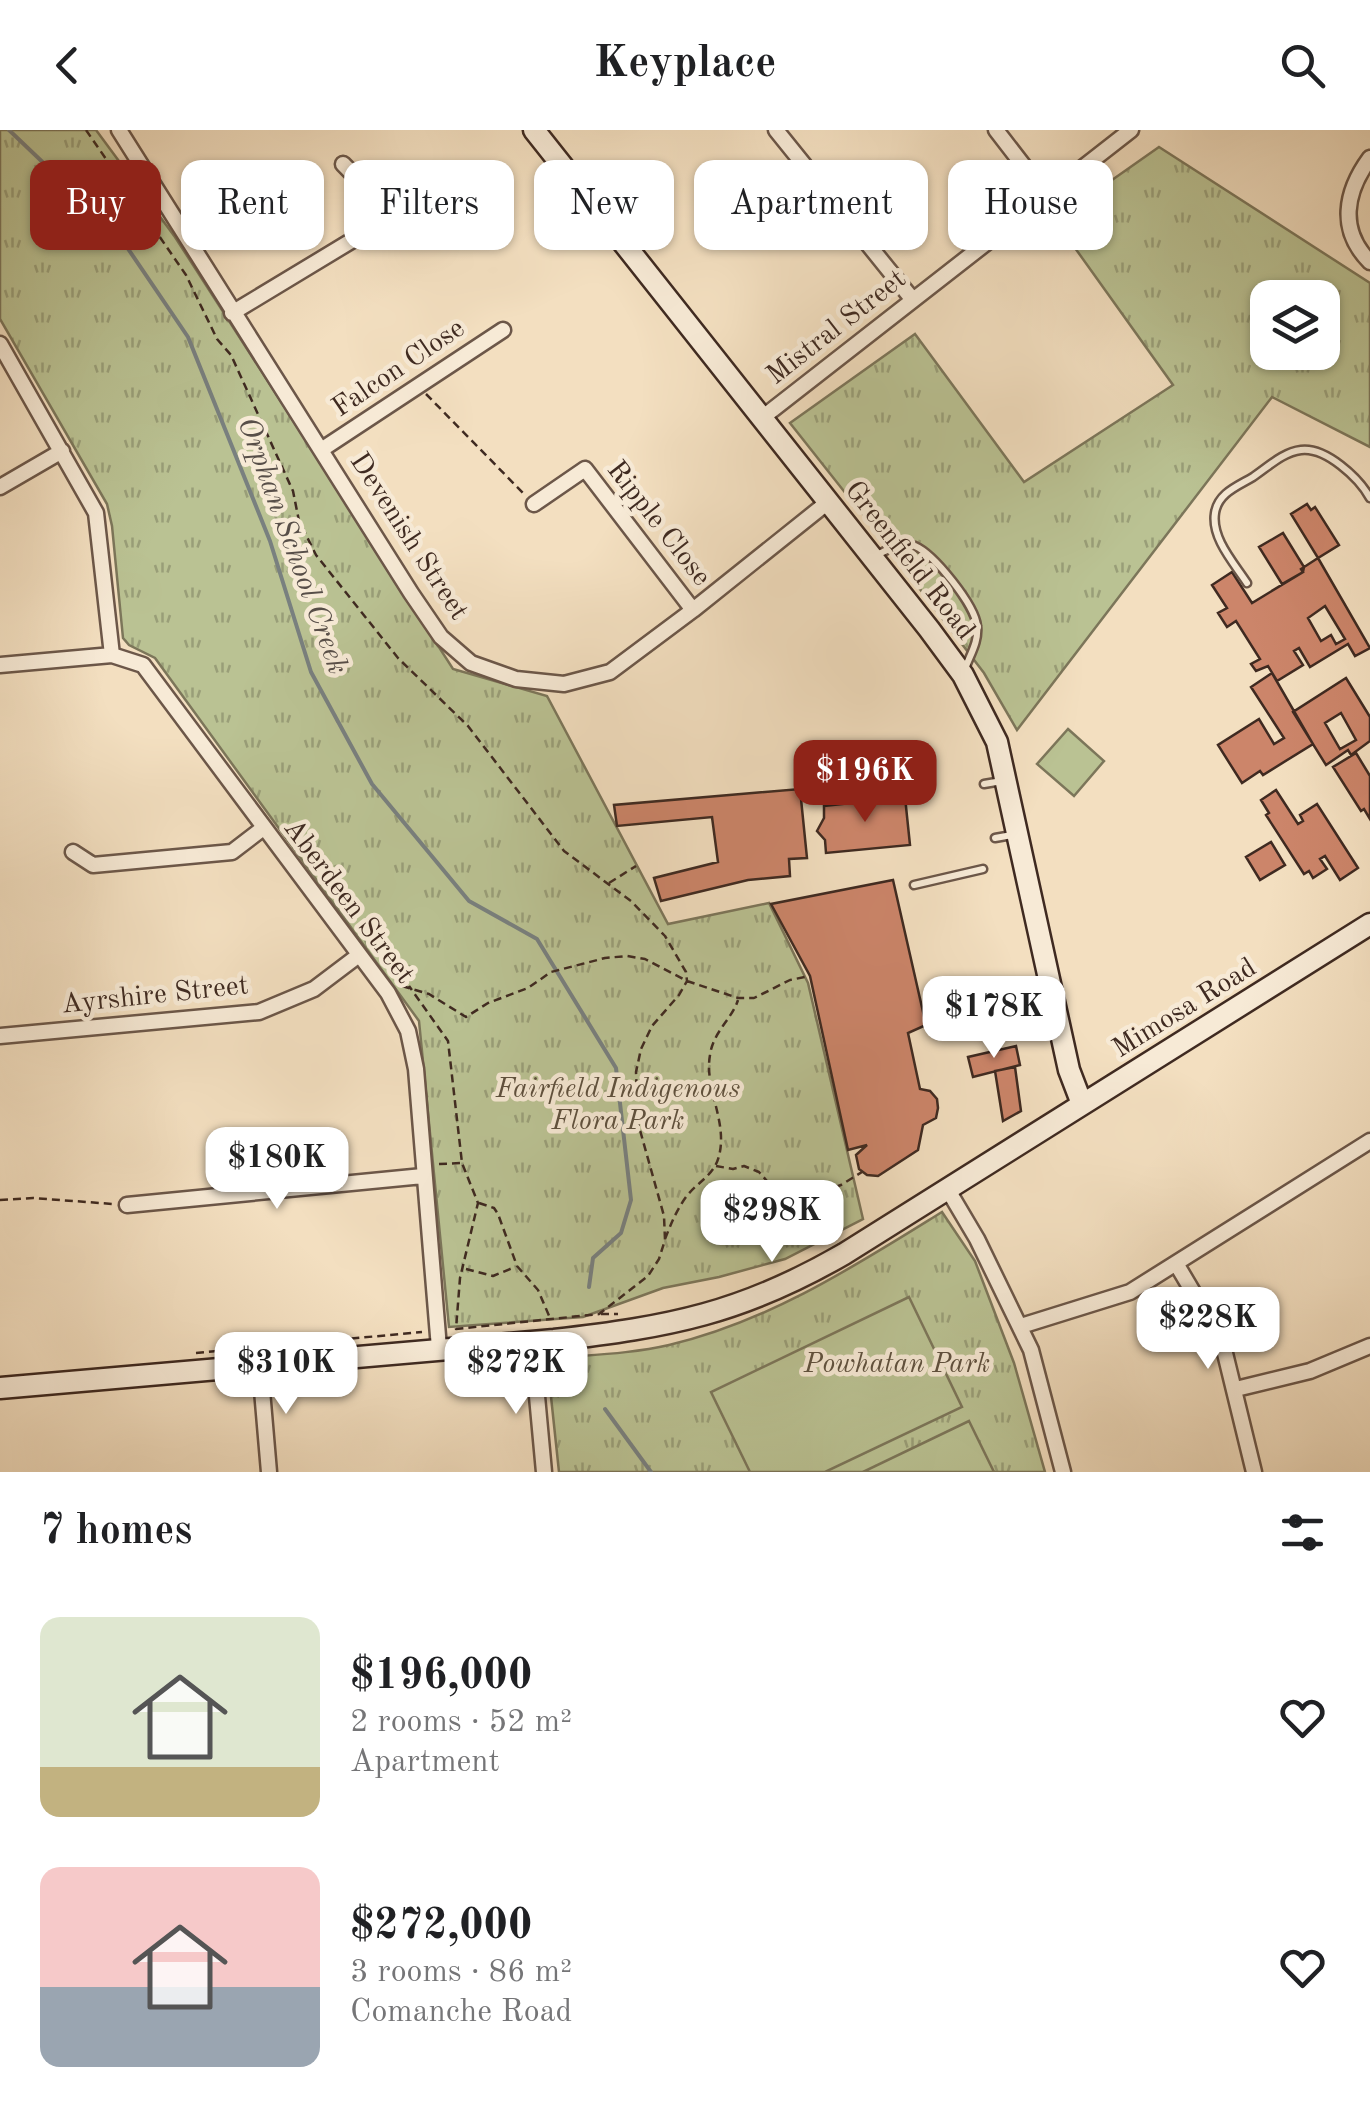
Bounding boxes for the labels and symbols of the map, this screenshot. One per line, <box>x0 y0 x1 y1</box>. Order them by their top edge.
street label: Mistral Street <box>762 265 912 391</box>
street label: Falcon Close <box>328 315 470 423</box>
water label: Orphan School Creek <box>232 413 352 679</box>
street label: Devenish Street <box>344 448 472 626</box>
street label: Ripple Close <box>601 456 715 592</box>
street label: Greenfield Road <box>839 476 979 646</box>
pin: $196K <box>795 740 935 825</box>
street label: Aberdeen Street <box>277 815 419 989</box>
street label: Mimosa Road <box>1108 954 1262 1064</box>
street label: Ayrshire Street <box>60 972 250 1020</box>
pin: $178K <box>924 976 1064 1061</box>
park label: Fairfield Indigenous Flora Park <box>495 1076 740 1136</box>
pin: $180K <box>207 1127 347 1212</box>
pin: $298K <box>702 1180 842 1265</box>
pin: $228K <box>1138 1287 1278 1372</box>
pin: $310K <box>216 1332 356 1417</box>
pin: $272K <box>446 1332 586 1417</box>
park label: Powhatan Park <box>803 1351 990 1379</box>

